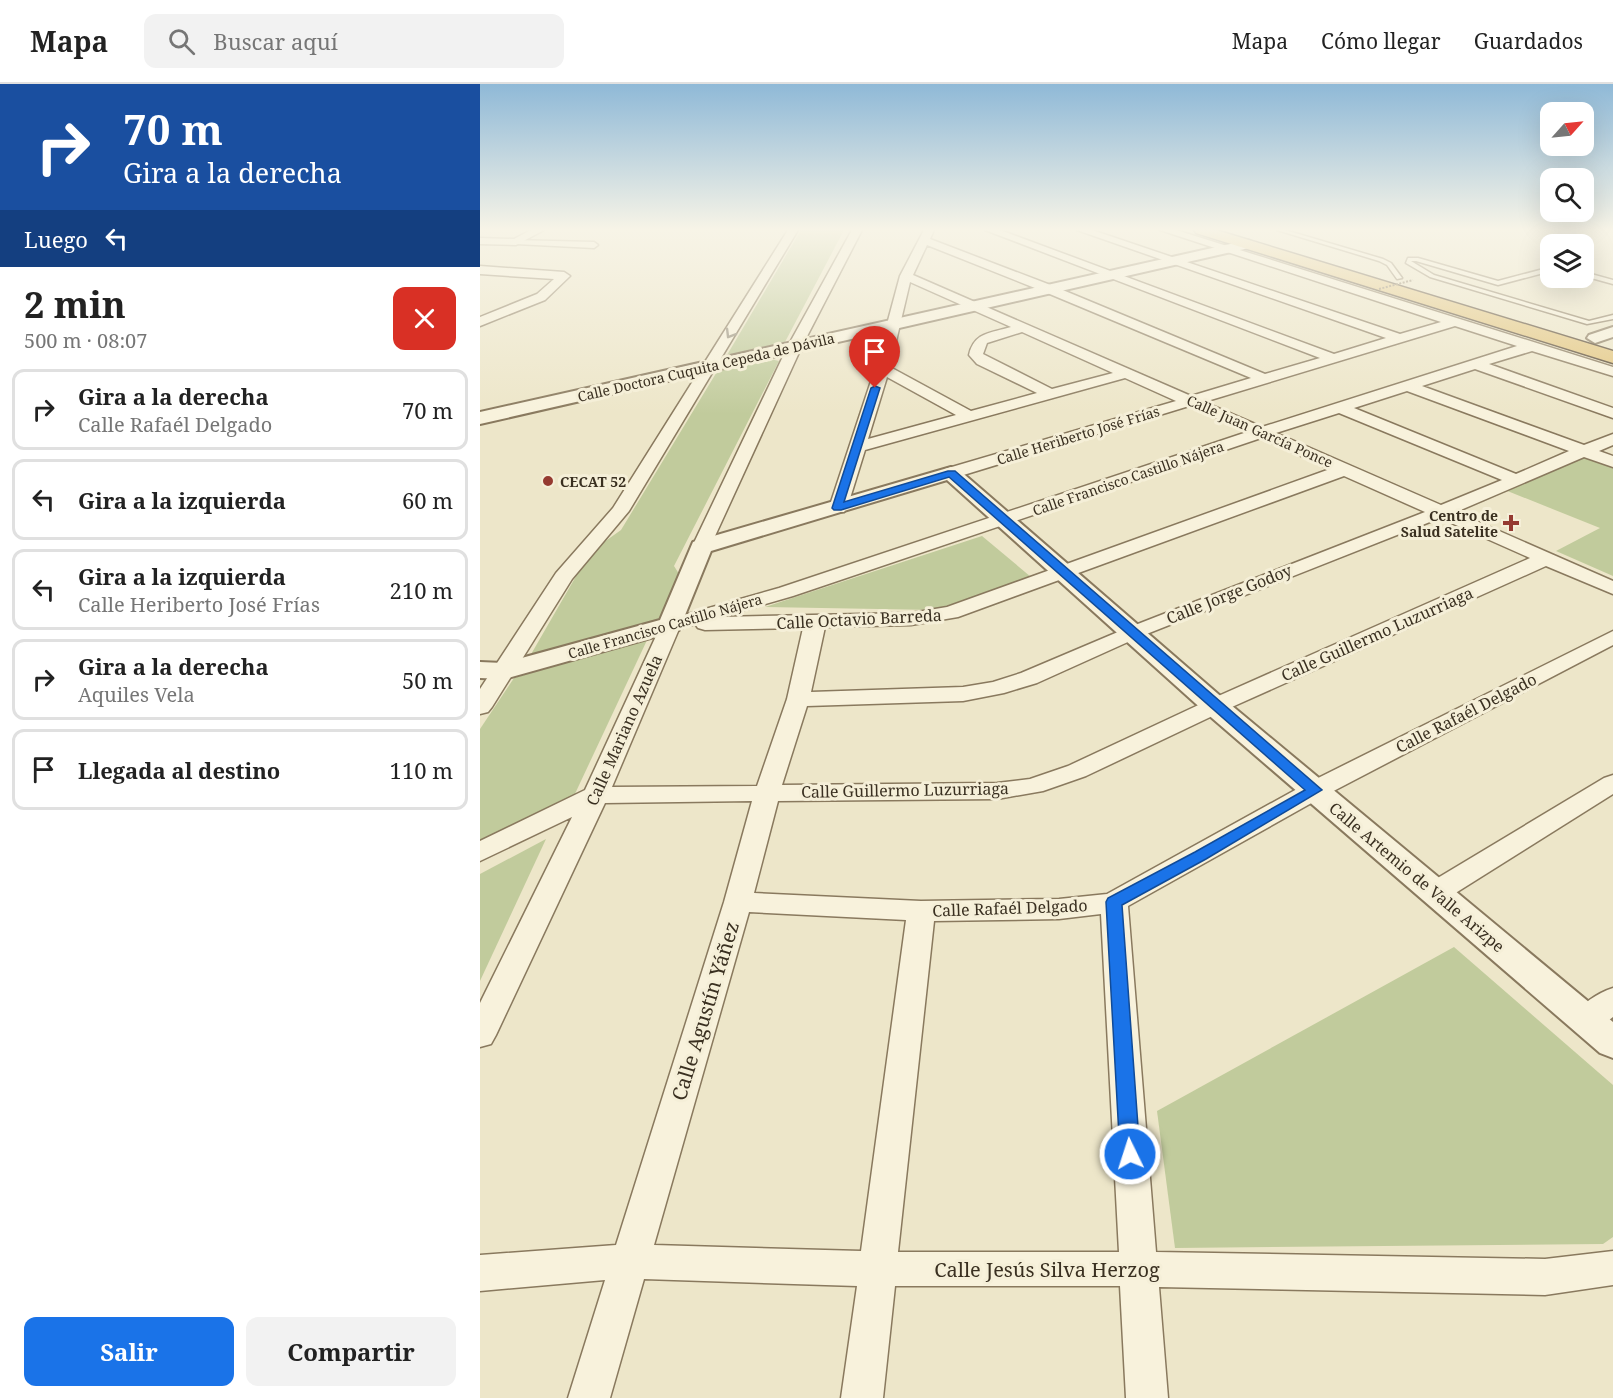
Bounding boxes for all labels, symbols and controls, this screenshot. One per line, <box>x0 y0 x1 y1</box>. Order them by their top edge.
search box <box>144 14 564 68</box>
text: Mapa <box>30 22 108 60</box>
icon: search <box>165 25 198 58</box>
text: Buscar aquí <box>213 26 338 56</box>
text: Mapa <box>1232 27 1288 55</box>
text: Cómo llegar <box>1321 27 1441 55</box>
text: Guardados <box>1474 27 1583 55</box>
text: 70 m <box>123 100 223 157</box>
north arrow <box>1540 102 1594 156</box>
map controls <box>1540 102 1594 288</box>
icon: right <box>24 108 102 186</box>
text: Gira a la derecha <box>123 154 342 191</box>
button: search <box>1540 168 1594 222</box>
icon: left <box>100 222 133 255</box>
text: Luego <box>24 224 88 254</box>
button: layers <box>1540 234 1594 288</box>
text: 2 min <box>24 280 126 329</box>
button: close <box>393 287 456 350</box>
pin <box>849 326 900 388</box>
text: 500 m · 08:07 <box>24 327 147 354</box>
street label: Calle Doctora Cuquita Cepeda de Dávila <box>576 328 836 406</box>
one-way arrow <box>726 328 737 338</box>
icon: arrive <box>858 335 891 368</box>
text: Gira a la derecha <box>78 381 269 411</box>
street label: Calle Juan García Ponce <box>1184 390 1336 472</box>
icon: right <box>27 393 60 426</box>
text: 70 m <box>402 395 453 425</box>
street label: Calle Heriberto José Frías <box>994 401 1162 469</box>
text: Calle Rafaél Delgado <box>78 411 272 438</box>
street label: Calle Francisco Castillo Nájera <box>1030 436 1226 520</box>
place label: CECAT 52 <box>560 472 626 491</box>
marker: CECAT 52 <box>541 474 555 488</box>
icon: left <box>27 483 60 516</box>
text: Gira a la izquierda <box>78 485 286 515</box>
text: 60 m <box>402 485 453 515</box>
place label: Centro de Salud Satelite <box>1401 506 1498 541</box>
marker: Centro de Salud Satelite <box>1502 514 1520 532</box>
street label: Calle Jorge Godoy <box>1163 558 1296 629</box>
text: Gira a la izquierda <box>78 561 286 591</box>
icon: left <box>27 573 60 606</box>
text: 210 m <box>390 575 453 605</box>
street label: Calle Guillermo Luzurriaga <box>1278 582 1476 686</box>
street label: Calle Francisco Castillo Nájera <box>566 589 764 663</box>
text: Calle Heriberto José Frías <box>78 591 320 618</box>
street label: Calle Octavio Barreda <box>776 604 942 634</box>
text: Gira a la derecha <box>78 651 269 681</box>
street label: Calle Mariano Azuela <box>581 651 667 809</box>
icon: right <box>27 663 60 696</box>
text: 50 m <box>402 665 453 695</box>
street label: Calle Rafaél Delgado <box>1392 668 1540 758</box>
text: Aquiles Vela <box>78 681 195 708</box>
icon: arrive <box>27 753 60 786</box>
text: Llegada al destino <box>78 755 280 785</box>
text: 110 m <box>390 755 453 785</box>
street label: Calle Guillermo Luzurriaga <box>801 777 1009 803</box>
street label: Calle Artemio de Valle Arizpe <box>1325 797 1509 957</box>
street label: Calle Rafaél Delgado <box>932 894 1088 922</box>
street label: Calle Agustín Yáñez <box>665 918 745 1104</box>
position arrow <box>1098 1122 1162 1186</box>
street label: Calle Jesús Silva Herzog <box>934 1256 1160 1283</box>
button: Salir <box>24 1317 234 1386</box>
button: Compartir <box>246 1317 456 1386</box>

